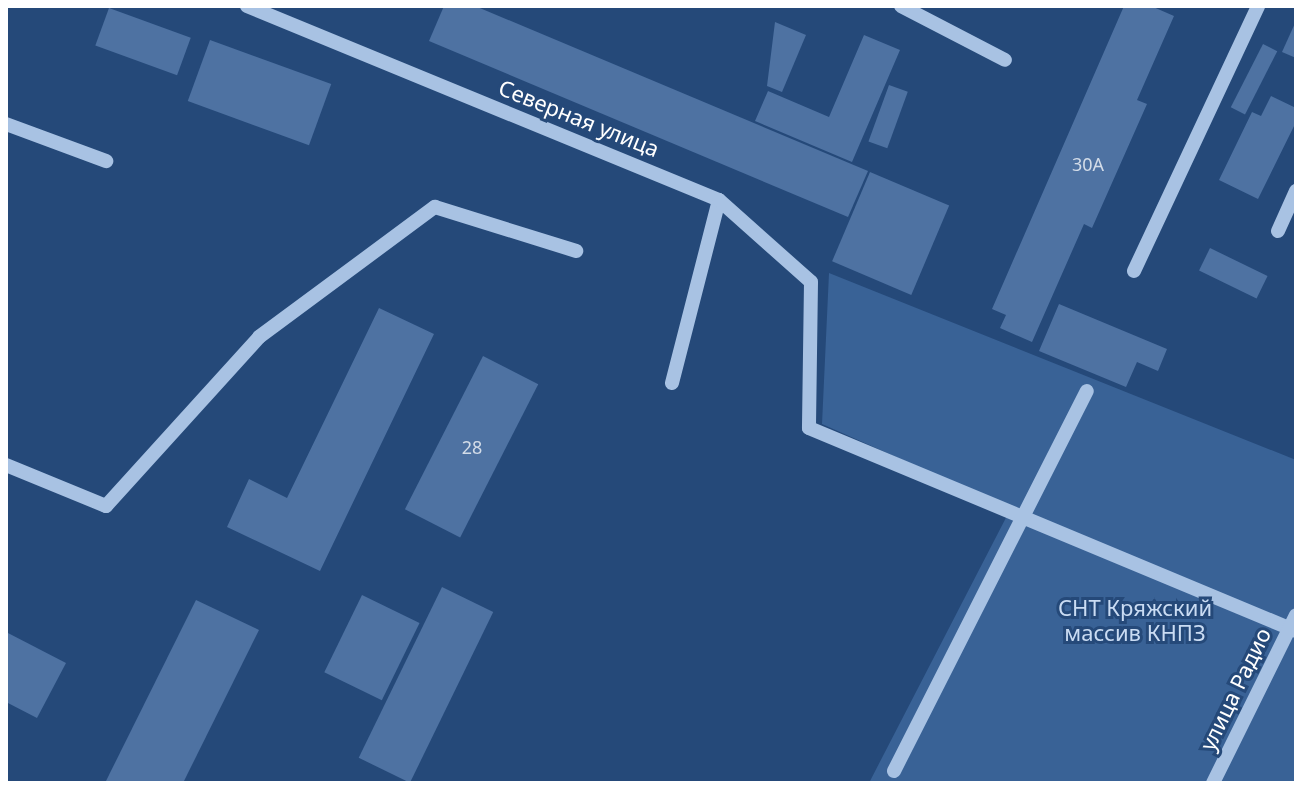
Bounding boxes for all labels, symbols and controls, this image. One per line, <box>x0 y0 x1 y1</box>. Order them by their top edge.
street label: Северная улица <box>495 74 663 162</box>
house number: 30А <box>1072 153 1104 175</box>
house number: 28 <box>462 436 482 458</box>
park label: СНТ Кряжский массив КНПЗ <box>1058 594 1212 646</box>
street label: улица Радио <box>1194 623 1276 755</box>

